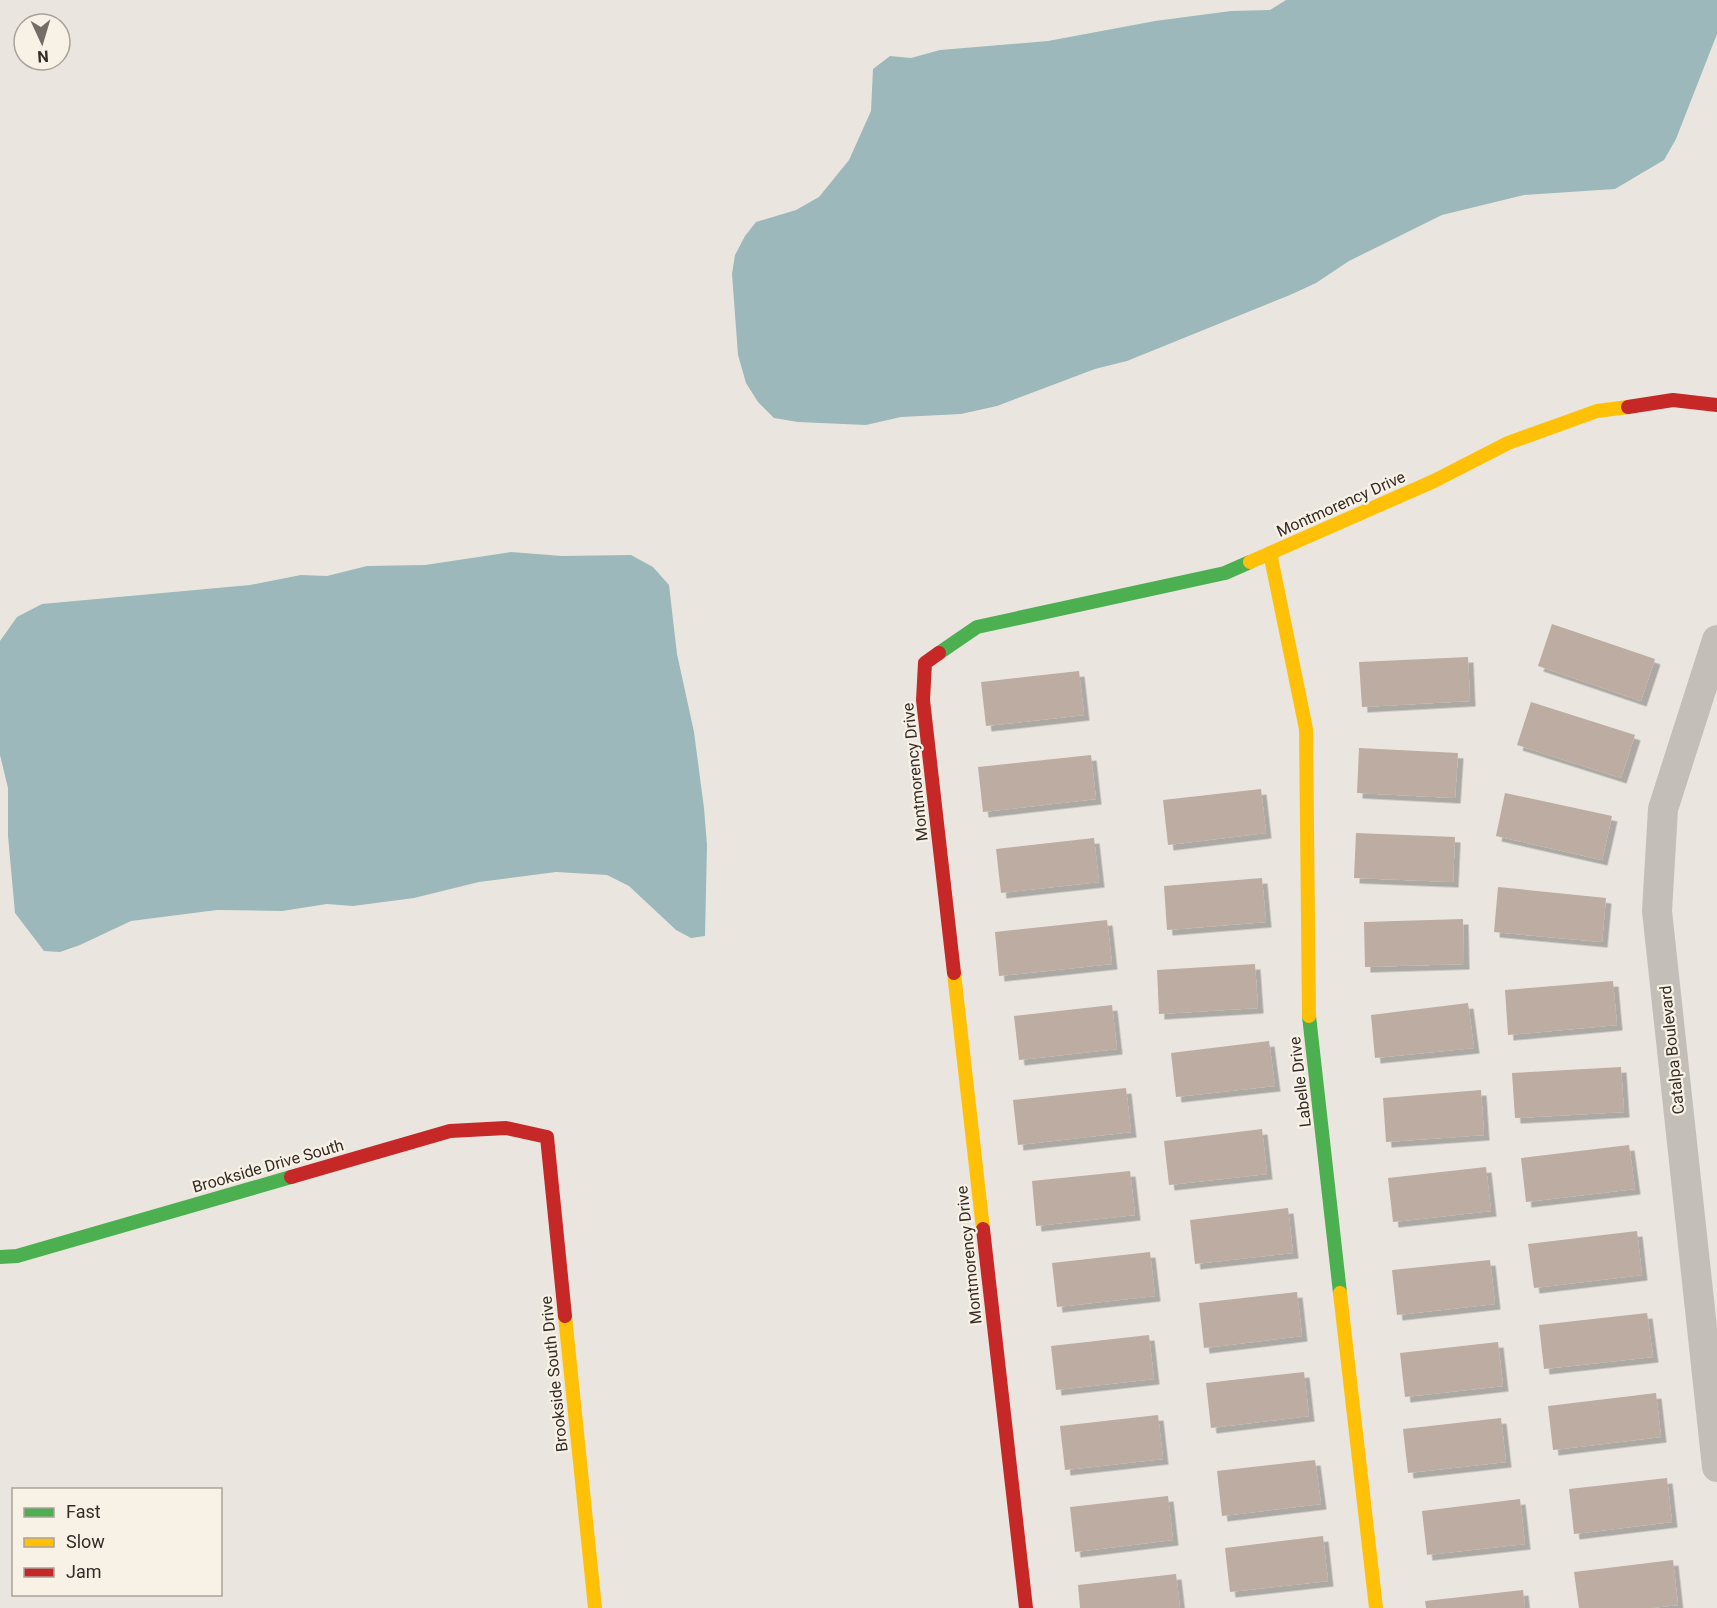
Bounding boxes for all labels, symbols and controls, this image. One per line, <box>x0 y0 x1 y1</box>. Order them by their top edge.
north arrow <box>12 12 72 72</box>
text: N <box>37 47 49 66</box>
street label: Montmorency Drive <box>1274 467 1408 541</box>
street label: Montmorency Drive <box>898 702 932 842</box>
street label: Catalpa Boulevard <box>1656 985 1688 1115</box>
street label: Labelle Drive <box>1285 1036 1315 1128</box>
street label: Brookside Drive South <box>190 1135 346 1197</box>
street label: Montmorency Drive <box>952 1185 986 1325</box>
street label: Brookside South Drive <box>536 1295 572 1453</box>
legend <box>12 1488 222 1596</box>
text: Fast <box>66 1501 101 1522</box>
text: Slow <box>66 1531 105 1552</box>
text: Jam <box>66 1561 102 1582</box>

